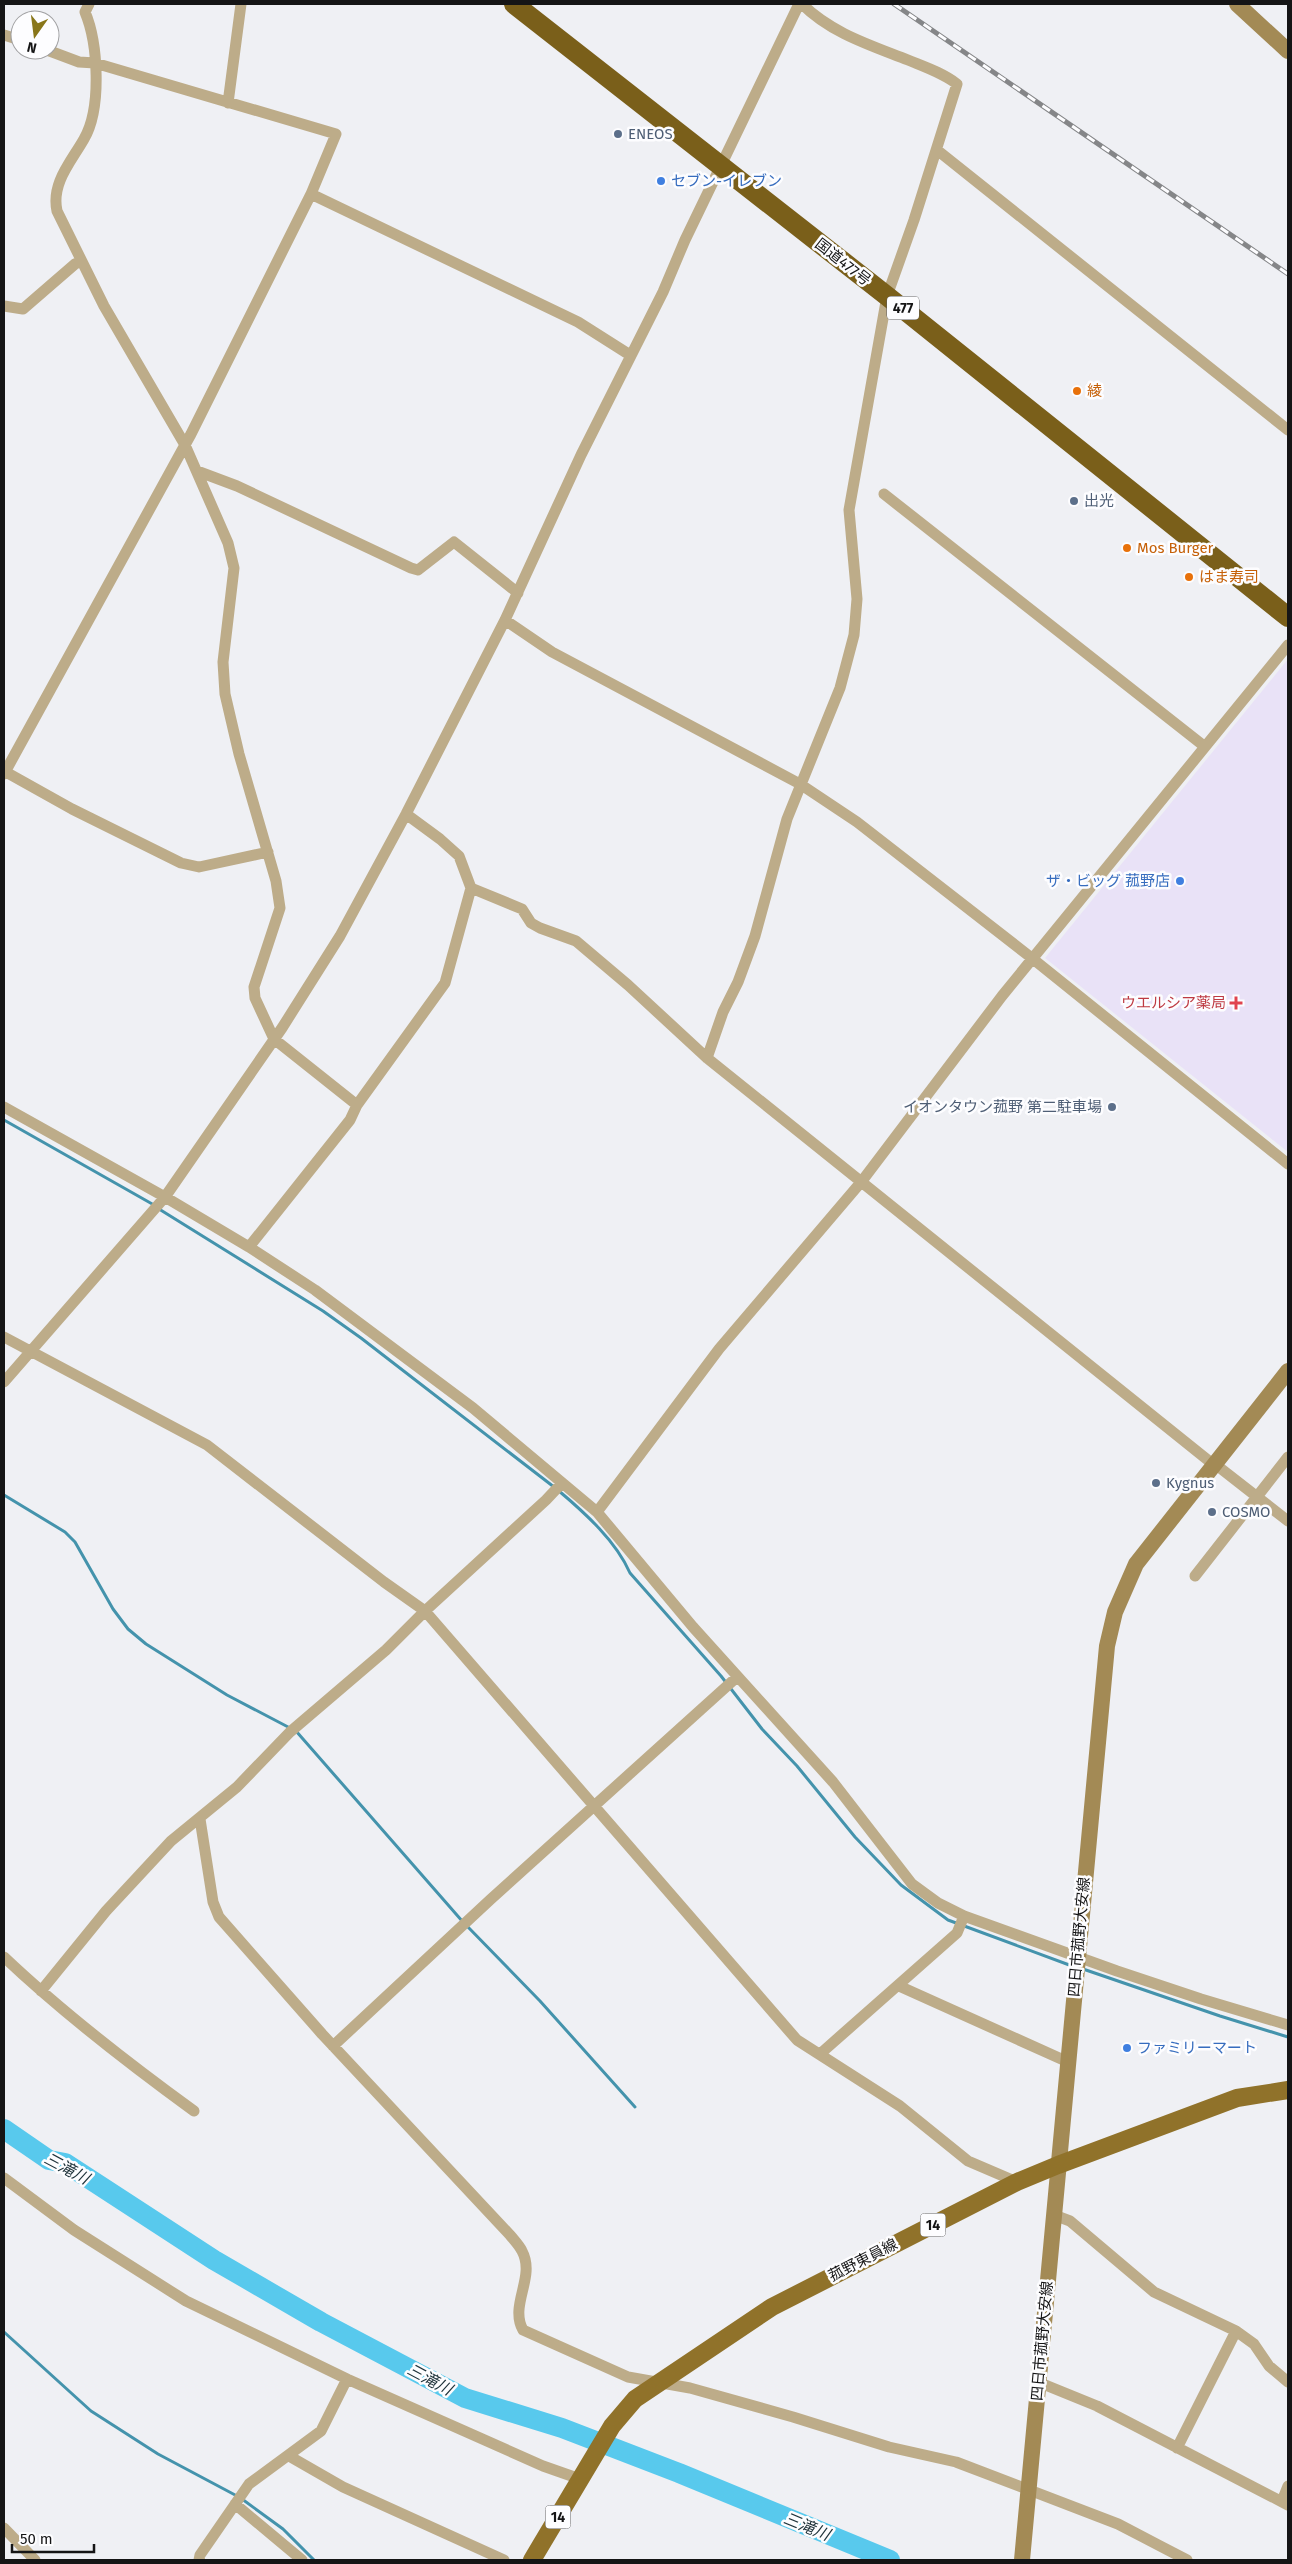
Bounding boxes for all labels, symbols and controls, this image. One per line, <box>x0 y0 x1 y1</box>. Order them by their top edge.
north arrow <box>10 10 60 60</box>
text: N <box>25 38 39 57</box>
place label: ENEOS <box>628 125 673 143</box>
marker: ENEOS <box>612 128 624 140</box>
place label: セブン-イレブン <box>671 172 782 190</box>
marker: セブン-イレブン <box>655 175 667 187</box>
street label: 国道477号 <box>811 235 875 289</box>
road number: 477 <box>887 296 919 320</box>
place label: 綾 <box>1087 382 1102 400</box>
marker: 綾 <box>1071 385 1083 397</box>
place label: 出光 <box>1084 492 1114 510</box>
marker: 出光 <box>1068 495 1080 507</box>
place label: Mos Burger <box>1137 539 1214 557</box>
marker: Mos Burger <box>1121 542 1133 554</box>
place label: はま寿司 <box>1199 568 1259 586</box>
marker: はま寿司 <box>1183 571 1195 583</box>
place label: ザ・ビッグ 菰野店 <box>1046 872 1170 890</box>
marker: ザ・ビッグ 菰野店 <box>1174 875 1186 887</box>
place label: ウエルシア薬局 <box>1121 994 1226 1012</box>
marker: ウエルシア薬局 <box>1230 997 1242 1009</box>
place label: イオンタウン菰野 第二駐車場 <box>903 1098 1102 1116</box>
marker: イオンタウン菰野 第二駐車場 <box>1106 1101 1118 1113</box>
place label: Kygnus <box>1166 1474 1214 1492</box>
marker: Kygnus <box>1150 1477 1162 1489</box>
place label: COSMO <box>1222 1503 1270 1521</box>
marker: COSMO <box>1206 1506 1218 1518</box>
street label: 四日市菰野大安線 <box>1065 1876 1093 1998</box>
place label: ファミリーマート <box>1137 2039 1257 2057</box>
marker: ファミリーマート <box>1121 2042 1133 2054</box>
water label: 三滝川 <box>41 2149 94 2189</box>
road number: 14 <box>920 2214 946 2236</box>
street label: 菰野東員線 <box>825 2235 901 2285</box>
street label: 四日市菰野大安線 <box>1028 2280 1056 2402</box>
water label: 三滝川 <box>404 2360 457 2400</box>
road number: 14 <box>546 2506 570 2528</box>
water label: 三滝川 <box>781 2509 834 2545</box>
scale bar <box>12 2522 95 2554</box>
text: 50 m <box>20 2530 53 2548</box>

